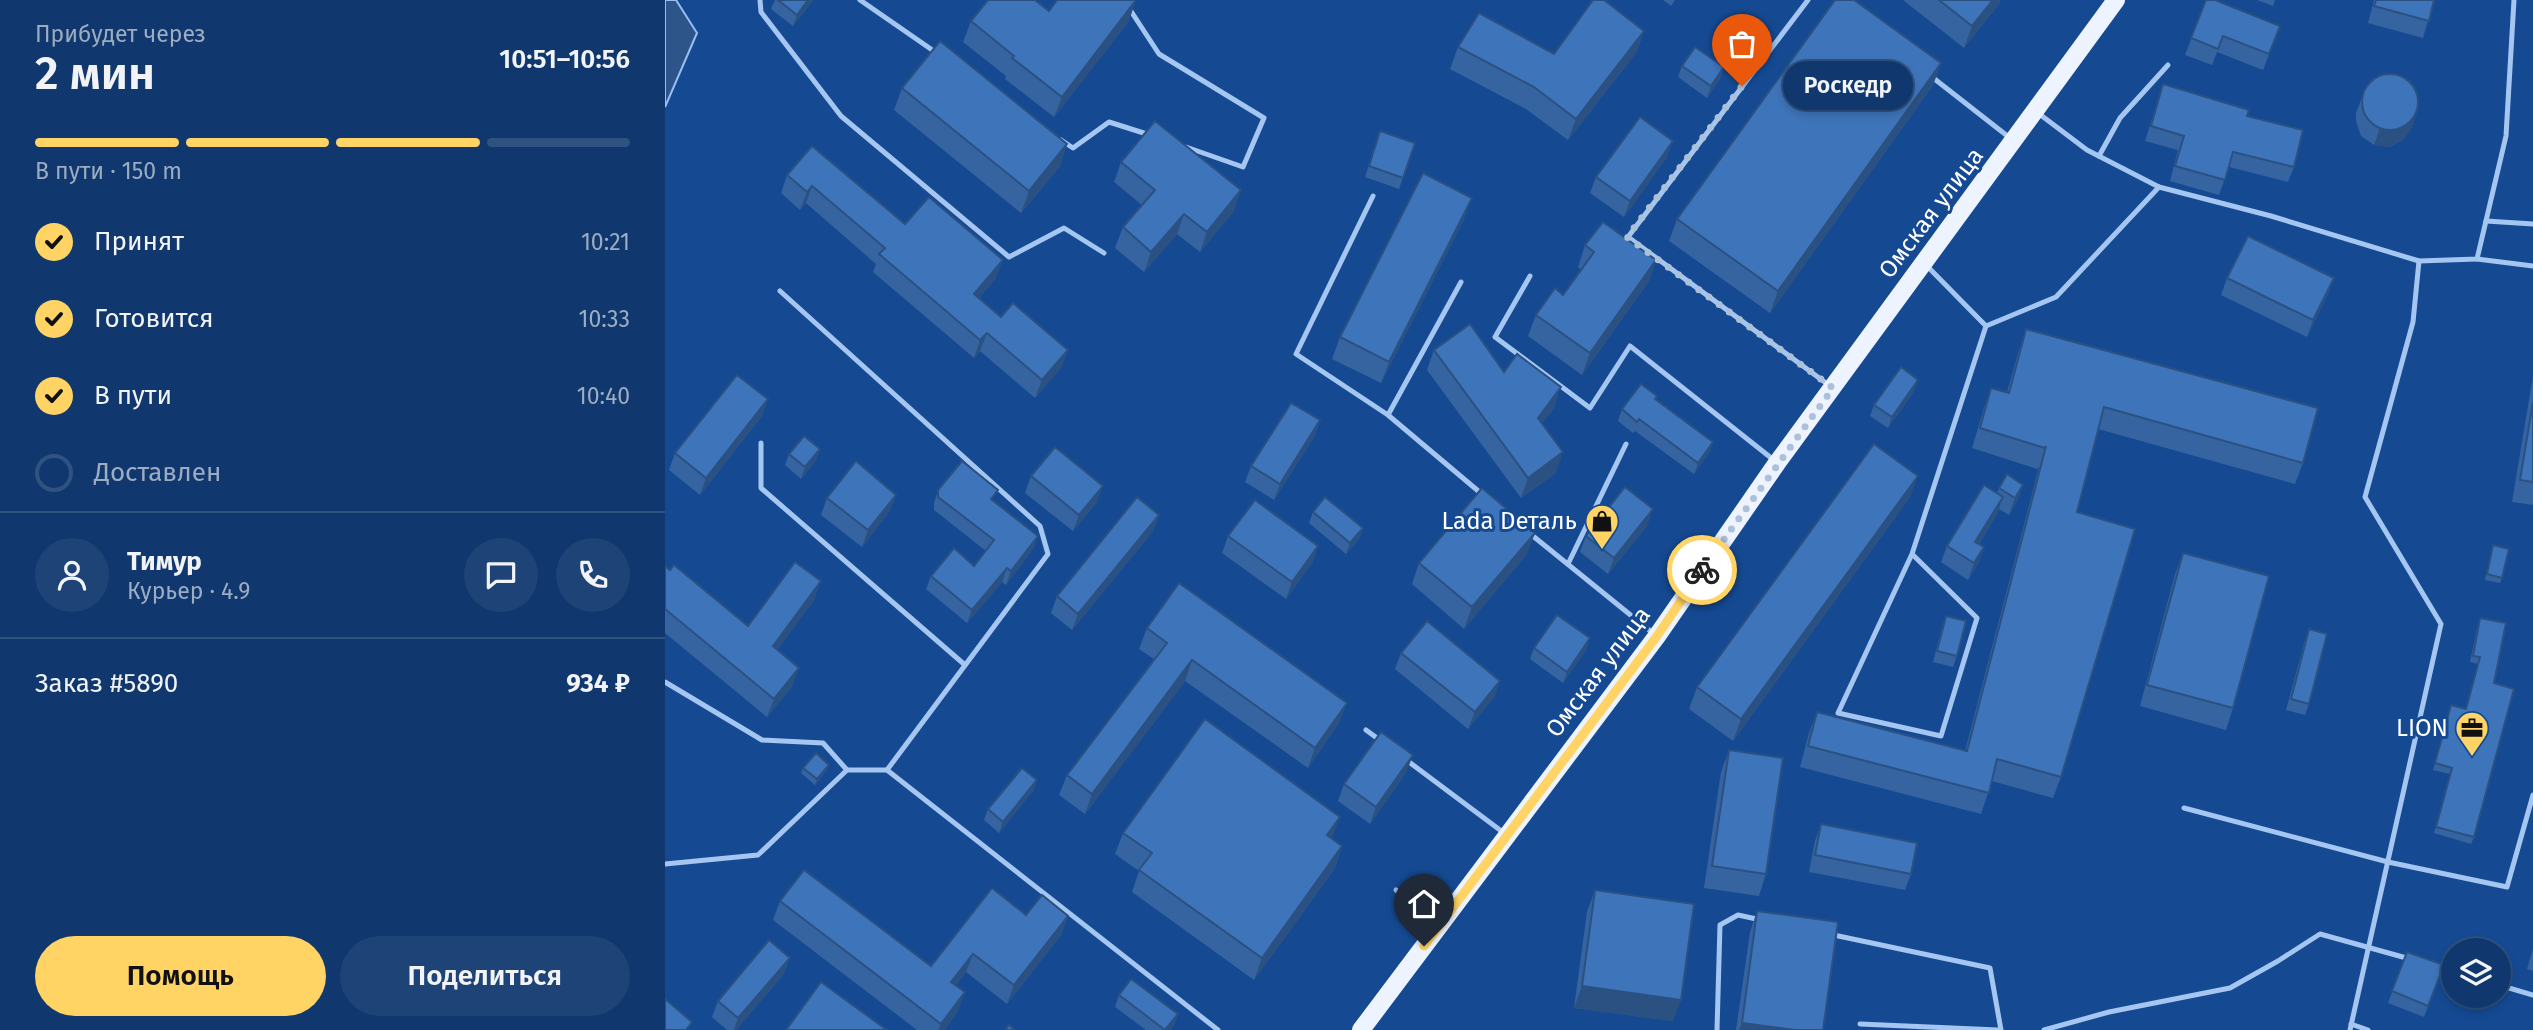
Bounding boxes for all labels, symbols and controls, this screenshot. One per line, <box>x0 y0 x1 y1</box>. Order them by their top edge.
pin <box>1712 14 1772 86</box>
text: Прибудет через <box>35 20 206 48</box>
icon: bag <box>1723 25 1761 63</box>
text: 10:51–10:56 <box>499 44 630 75</box>
text: 2 мин <box>35 46 155 101</box>
callout: Роскедр <box>1784 62 1913 110</box>
text: Роскедр <box>1804 71 1892 99</box>
street label: Омская улица <box>1873 142 1989 284</box>
text: В пути · 150 m <box>35 157 182 185</box>
icon: check <box>35 223 73 261</box>
text: Принят <box>94 226 184 257</box>
text: 10:21 <box>581 228 630 256</box>
icon: check <box>35 300 73 338</box>
text: Готовится <box>94 303 214 334</box>
text: 10:33 <box>579 305 630 333</box>
icon: check <box>35 377 73 415</box>
text: В пути <box>94 380 172 411</box>
text: 10:40 <box>577 382 630 410</box>
text: Доставлен <box>94 457 221 488</box>
shop icon: Lada Dеталь <box>1583 502 1621 551</box>
place label: Lada Dеталь <box>1441 507 1577 535</box>
courier <box>1667 535 1737 605</box>
button: person <box>35 538 109 612</box>
button: chat <box>464 538 538 612</box>
button: phone <box>556 538 630 612</box>
text: Тимур <box>127 546 202 577</box>
icon: bike <box>1683 551 1721 589</box>
text: Курьер · 4.9 <box>127 577 250 605</box>
street label: Омская улица <box>1540 601 1656 743</box>
text: Заказ #5890 <box>35 668 178 699</box>
text: 934 ₽ <box>566 668 630 699</box>
office icon: LION <box>2453 709 2491 758</box>
place label: LION <box>2396 714 2448 742</box>
pin <box>1394 874 1454 946</box>
icon: home <box>1405 885 1443 923</box>
button: Помощь <box>35 936 326 1016</box>
button: Поделиться <box>340 936 630 1016</box>
map controls <box>2441 938 2511 1008</box>
button: layers <box>2441 938 2511 1008</box>

